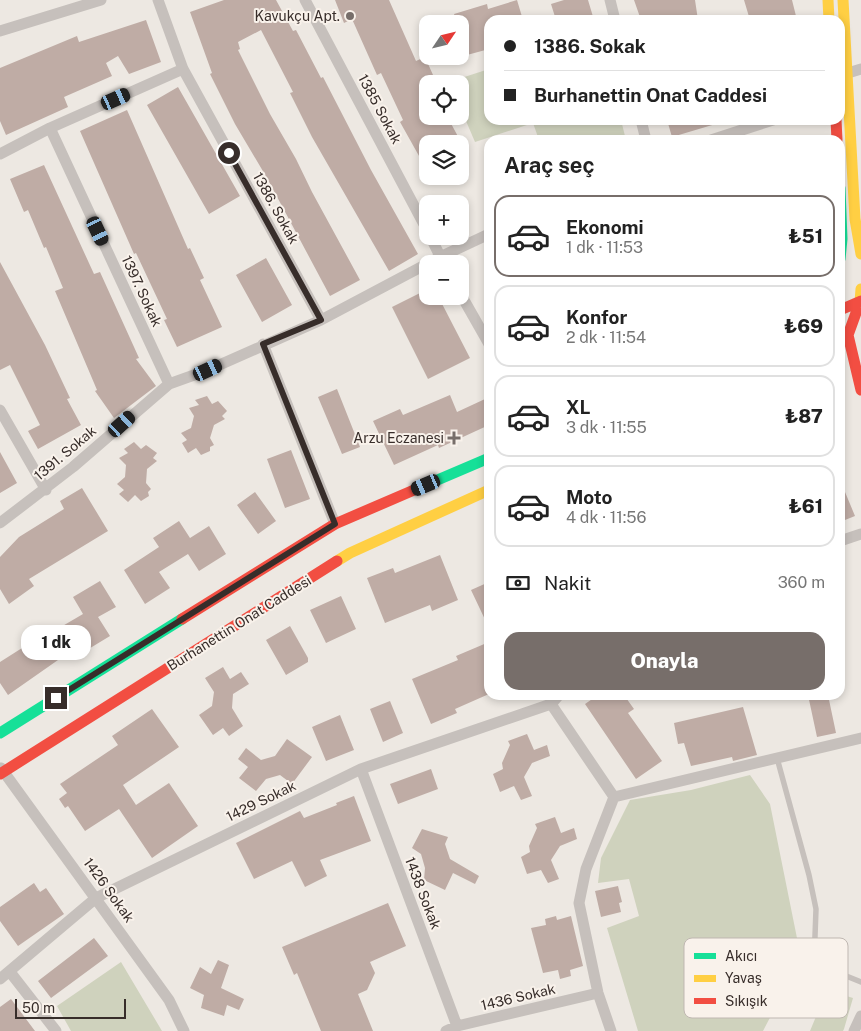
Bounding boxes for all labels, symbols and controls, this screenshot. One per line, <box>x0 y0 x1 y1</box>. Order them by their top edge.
place label: Kavukçu Apt. <box>255 8 340 24</box>
marker: Kavukçu Apt. <box>344 10 356 22</box>
north arrow <box>419 15 469 65</box>
map controls <box>419 15 469 305</box>
text: 1386. Sokak <box>534 35 646 57</box>
street label: 1385 Sokak <box>355 71 405 147</box>
button: locate <box>419 75 469 125</box>
text: Burhanettin Onat Caddesi <box>534 84 767 106</box>
car <box>99 86 132 112</box>
button: layers <box>419 135 469 185</box>
route start <box>218 142 240 164</box>
text: Araç seç <box>504 152 595 178</box>
street label: 1386. Sokak <box>250 170 302 247</box>
button: + <box>419 195 469 245</box>
car <box>84 214 111 248</box>
icon: car <box>506 214 551 259</box>
text: Ekonomi <box>566 216 644 238</box>
text: ₺51 <box>788 225 823 247</box>
text: 1 dk · 11:53 <box>566 238 643 257</box>
street label: 1397. Sokak <box>119 253 166 329</box>
button: − <box>419 255 469 305</box>
icon: car <box>506 304 551 349</box>
text: Konfor <box>566 306 627 328</box>
text: ₺69 <box>784 315 823 337</box>
text: 2 dk · 11:54 <box>566 328 646 347</box>
car <box>191 357 224 383</box>
icon: car <box>506 394 551 439</box>
text: XL <box>566 396 591 418</box>
text: ₺87 <box>785 405 823 427</box>
car <box>105 408 138 440</box>
text: 3 dk · 11:55 <box>566 418 647 437</box>
street label: 1391. Sokak <box>31 422 99 484</box>
place label: Arzu Eczanesi <box>353 430 444 446</box>
marker: Arzu Eczanesi <box>448 432 460 444</box>
car <box>409 472 442 498</box>
icon: car <box>506 484 551 529</box>
text: Moto <box>566 486 612 508</box>
text: ₺61 <box>789 495 823 517</box>
text: 4 dk · 11:56 <box>566 508 647 527</box>
icon: cash <box>504 569 532 597</box>
street label: Burhanettin Onat Caddesi <box>164 572 314 674</box>
text: Nakit <box>544 572 591 594</box>
text: 360 m <box>778 573 825 592</box>
callout: 1 dk <box>21 626 91 660</box>
button: Onayla <box>504 632 825 690</box>
text: 1 dk <box>41 633 71 652</box>
route end <box>45 687 67 709</box>
street label: 1429 Sokak <box>224 777 299 825</box>
street label: 1426 Sokak <box>80 855 138 925</box>
street label: 1438 Sokak <box>402 855 444 932</box>
legend <box>684 938 848 1018</box>
text: Akıcı <box>725 948 757 964</box>
text: Yavaş <box>725 970 762 986</box>
street label: 1436 Sokak <box>479 981 557 1013</box>
text: Sıkışık <box>725 993 768 1009</box>
scale bar <box>15 996 126 1019</box>
text: 50 m <box>22 1000 55 1016</box>

